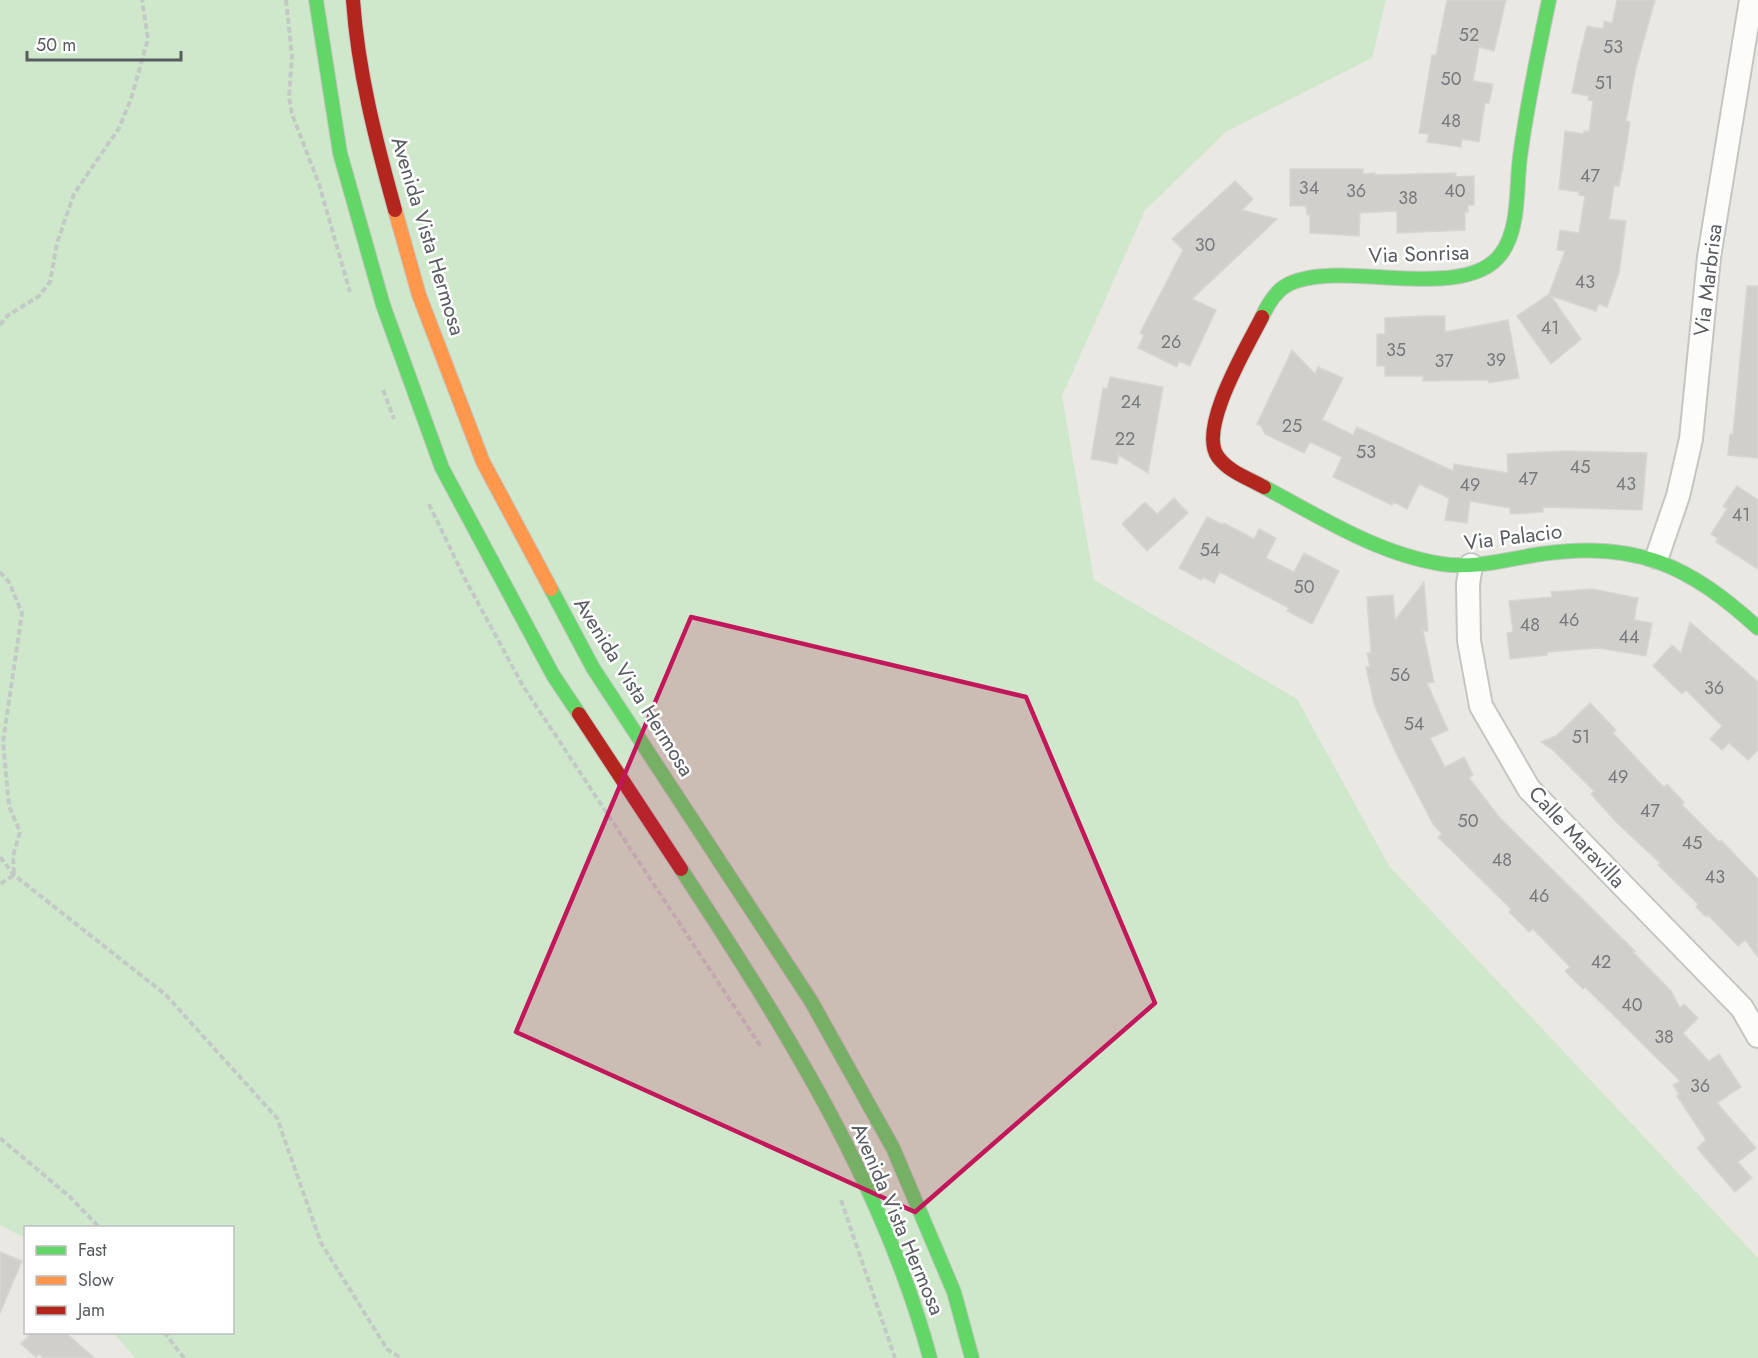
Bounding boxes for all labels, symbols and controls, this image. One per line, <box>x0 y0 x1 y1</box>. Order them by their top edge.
house number: 52 <box>1459 22 1479 48</box>
scale bar <box>27 24 182 62</box>
text: 50 m <box>36 32 76 58</box>
house number: 53 <box>1603 34 1623 60</box>
house number: 50 <box>1441 66 1462 92</box>
house number: 51 <box>1595 70 1613 96</box>
house number: 48 <box>1441 108 1461 134</box>
street label: Avenida Vista Hermosa <box>384 133 472 339</box>
house number: 47 <box>1580 163 1601 189</box>
house number: 34 <box>1299 175 1319 201</box>
house number: 36 <box>1346 178 1366 204</box>
house number: 40 <box>1444 178 1466 204</box>
house number: 38 <box>1398 185 1418 211</box>
street label: Via Marbrisa <box>1686 222 1730 338</box>
house number: 30 <box>1195 232 1216 258</box>
street label: Via Sonrisa <box>1368 237 1470 271</box>
house number: 43 <box>1575 269 1595 295</box>
house number: 41 <box>1541 315 1559 341</box>
house number: 26 <box>1161 329 1181 355</box>
house number: 35 <box>1386 337 1406 363</box>
house number: 39 <box>1486 347 1506 373</box>
house number: 37 <box>1434 348 1454 374</box>
house number: 24 <box>1121 389 1141 415</box>
house number: 25 <box>1282 413 1302 439</box>
house number: 22 <box>1115 426 1135 452</box>
house number: 53 <box>1356 439 1376 465</box>
house number: 45 <box>1570 454 1590 480</box>
house number: 47 <box>1518 466 1539 492</box>
house number: 43 <box>1616 471 1636 497</box>
house number: 49 <box>1460 472 1480 498</box>
house number: 41 <box>1732 502 1750 528</box>
street label: Via Palacio <box>1462 516 1564 558</box>
house number: 54 <box>1200 537 1220 563</box>
house number: 50 <box>1294 574 1315 600</box>
street label: Avenida Vista Hermosa <box>567 592 701 782</box>
house number: 46 <box>1559 607 1579 633</box>
house number: 48 <box>1520 612 1540 638</box>
house number: 44 <box>1619 624 1640 650</box>
house number: 56 <box>1390 662 1410 688</box>
house number: 36 <box>1704 675 1724 701</box>
house number: 54 <box>1404 711 1424 737</box>
house number: 51 <box>1572 724 1590 750</box>
house number: 49 <box>1608 764 1628 790</box>
street label: Calle Maravilla <box>1522 779 1632 895</box>
house number: 47 <box>1640 798 1661 824</box>
house number: 50 <box>1458 808 1479 834</box>
house number: 45 <box>1682 830 1702 856</box>
house number: 48 <box>1492 847 1512 873</box>
house number: 43 <box>1705 864 1725 890</box>
house number: 46 <box>1529 883 1549 909</box>
house number: 42 <box>1591 949 1611 975</box>
house number: 40 <box>1621 992 1643 1018</box>
house number: 38 <box>1654 1024 1674 1050</box>
house number: 36 <box>1690 1073 1710 1099</box>
street label: Avenida Vista Hermosa <box>844 1118 952 1320</box>
legend <box>24 1226 234 1334</box>
text: Fast <box>78 1237 107 1263</box>
text: Slow <box>78 1267 115 1293</box>
text: Jam <box>76 1297 105 1323</box>

